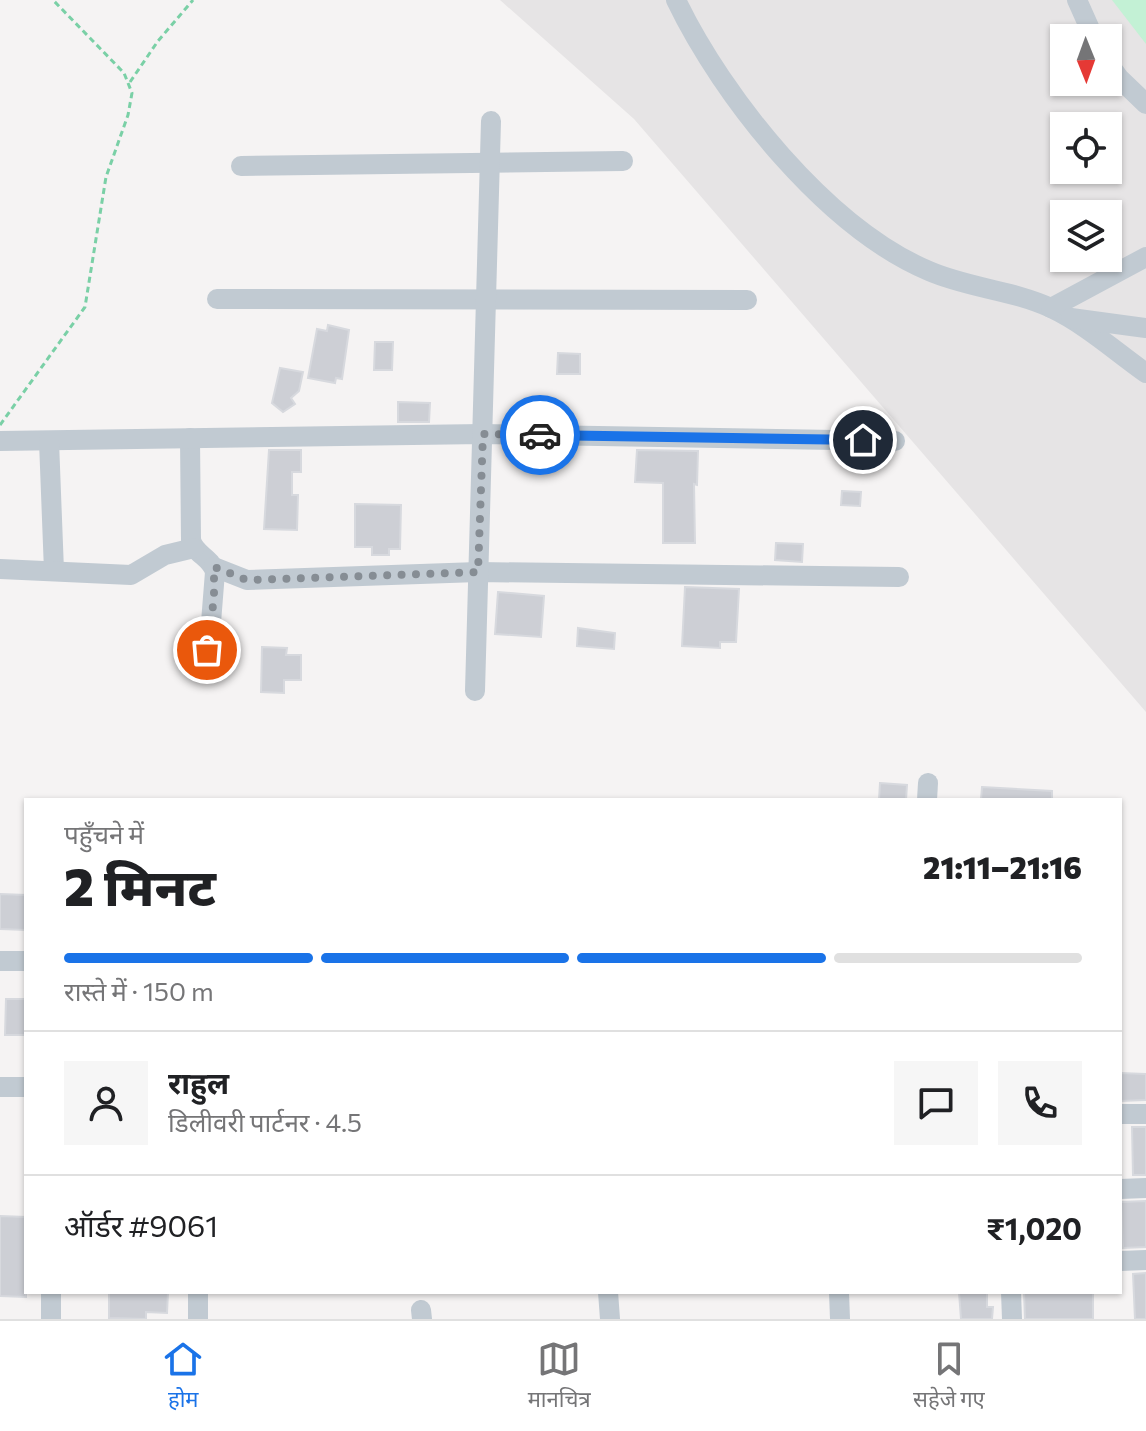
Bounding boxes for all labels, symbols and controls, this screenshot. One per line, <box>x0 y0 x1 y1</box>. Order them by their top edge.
north arrow <box>1050 24 1122 96</box>
map controls <box>1050 24 1122 272</box>
button: locate <box>1050 112 1122 184</box>
button: layers <box>1050 200 1122 272</box>
courier <box>500 395 580 475</box>
pin <box>829 406 897 474</box>
icon: car <box>518 413 562 457</box>
icon: home <box>841 418 885 462</box>
pin <box>173 616 241 684</box>
icon: bag <box>185 628 229 672</box>
text: पहुँचने में <box>64 818 144 849</box>
text: 21:11–21:16 <box>923 848 1082 885</box>
text: 2 मिनट <box>64 853 216 917</box>
text: रास्ते में · 150 m <box>64 975 214 1006</box>
button: person <box>64 1061 148 1145</box>
button: chat <box>894 1061 978 1145</box>
button: phone <box>998 1061 1082 1145</box>
text: राहुल <box>168 1063 229 1100</box>
text: डिलीवरी पार्टनर · 4.5 <box>168 1106 362 1137</box>
text: ऑर्डर #9061 <box>64 1206 218 1243</box>
text: ₹1,020 <box>986 1209 1082 1246</box>
tab: होम <box>161 1337 205 1416</box>
tab: मानचित्र <box>528 1337 591 1416</box>
tab: सहेजे गए <box>913 1337 985 1416</box>

